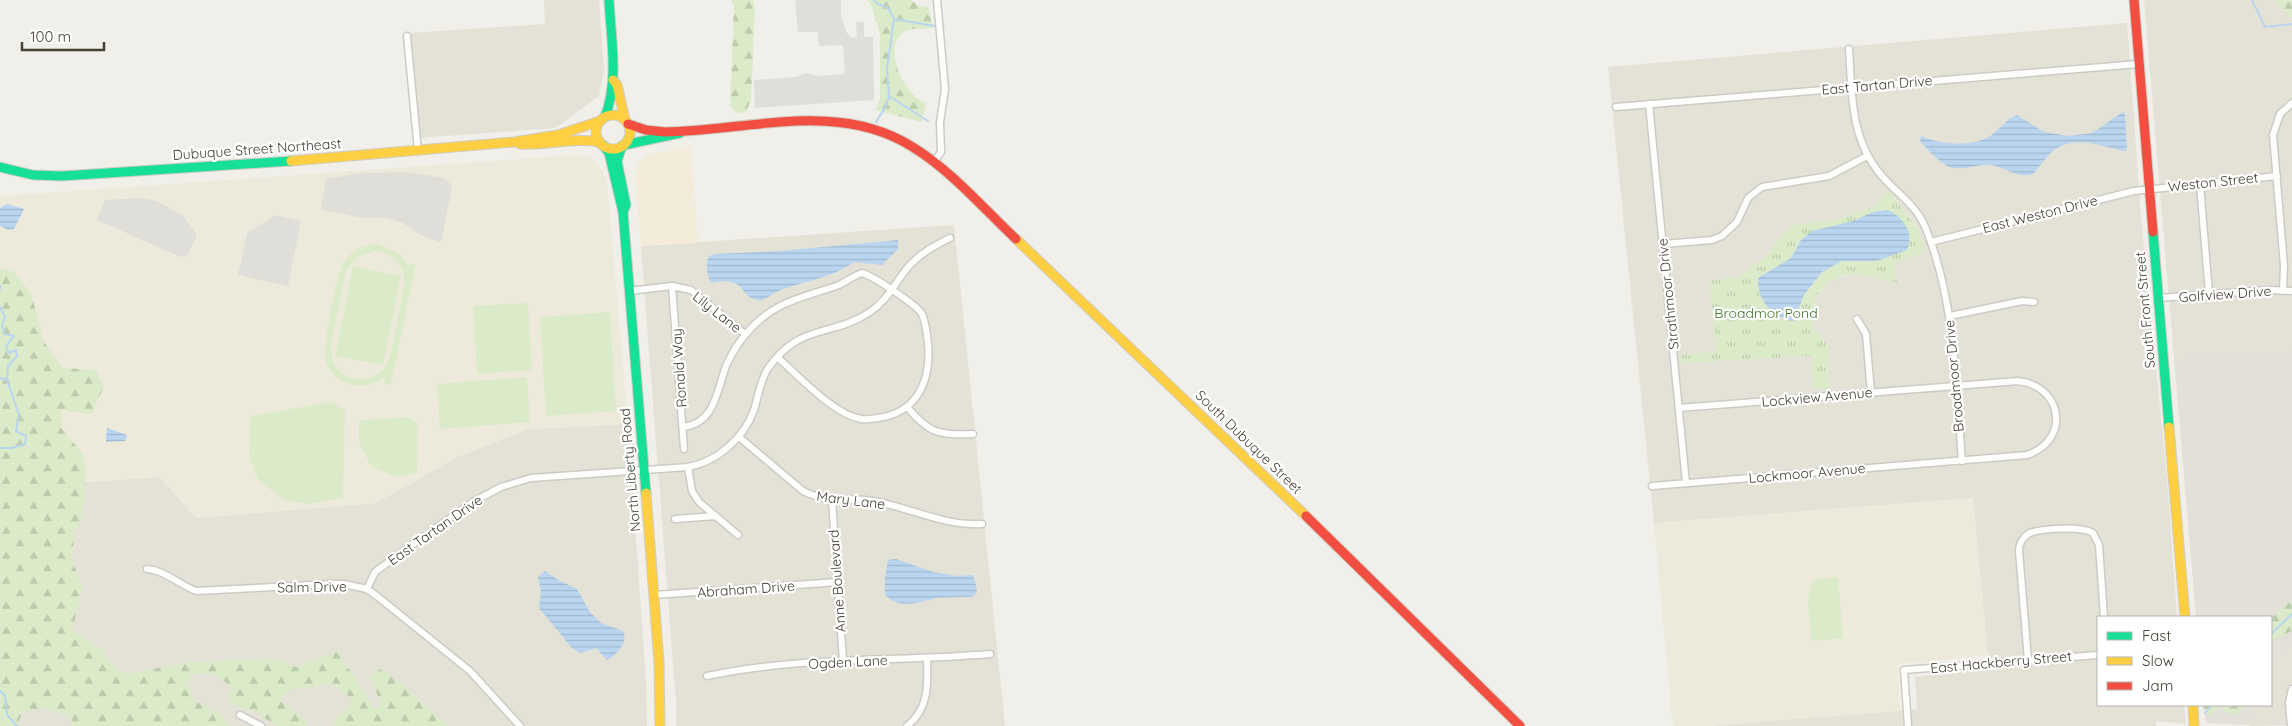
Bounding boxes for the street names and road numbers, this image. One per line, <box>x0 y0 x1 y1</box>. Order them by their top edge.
street label: East Tartan Drive <box>1821 71 1933 99</box>
street label: Dubuque Street Northeast <box>172 134 342 164</box>
street label: Weston Street <box>2167 168 2259 196</box>
street label: East Weston Drive <box>1981 191 2100 237</box>
street label: Strathmoor Drive <box>1653 237 1683 350</box>
street label: South Front Street <box>2131 251 2159 369</box>
street label: Golfview Drive <box>2178 282 2272 306</box>
street label: Lily Lane <box>689 287 745 337</box>
street label: Broadmoor Drive <box>1940 319 1968 433</box>
street label: Ronald Way <box>667 328 691 408</box>
street label: Lockview Avenue <box>1761 383 1873 411</box>
street label: South Dubuque Street <box>1192 386 1306 498</box>
street label: North Liberty Road <box>616 407 644 533</box>
street label: Lockmoor Avenue <box>1748 459 1866 487</box>
street label: Mary Lane <box>816 487 887 513</box>
street label: East Tartan Drive <box>384 491 486 569</box>
street label: Anne Boulevard <box>824 529 850 633</box>
street label: Salm Drive <box>277 577 347 597</box>
street label: Abraham Drive <box>696 577 796 601</box>
street label: East Hackberry Street <box>1929 647 2073 677</box>
street label: Ogden Lane <box>808 651 888 673</box>

